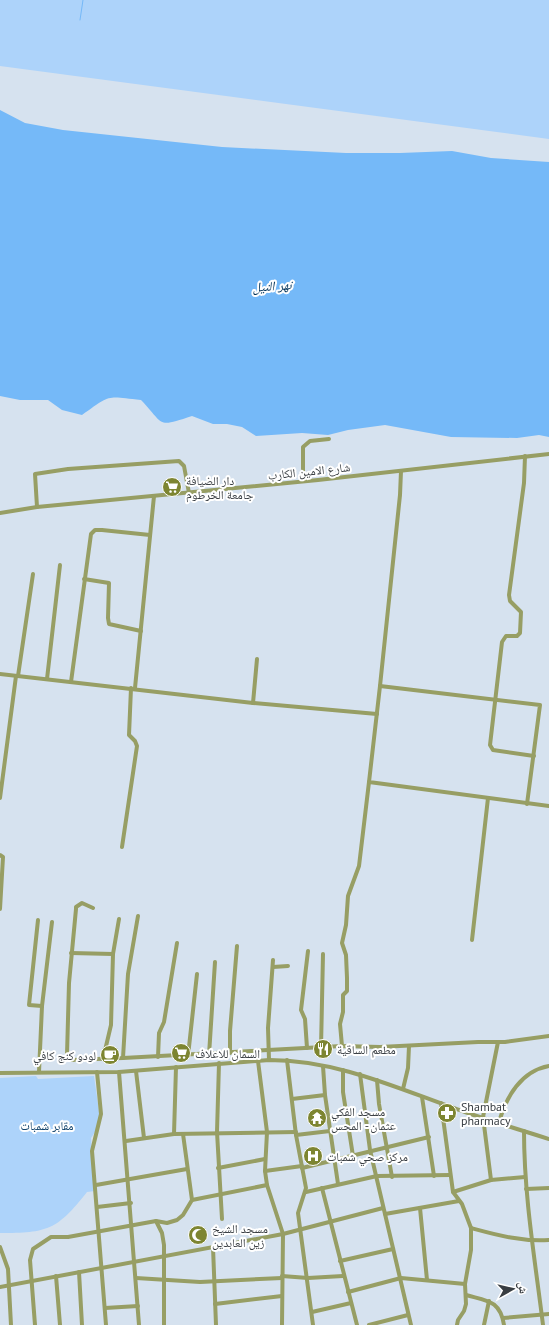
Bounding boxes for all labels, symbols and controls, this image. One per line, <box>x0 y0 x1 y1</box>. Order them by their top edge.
water label: نهر النيل <box>252 276 294 296</box>
street label: شارع الامين الكارب <box>267 459 351 484</box>
place label: دار الضيافة جامعة الخرطوم <box>186 473 254 503</box>
supermarket icon: دار الضيافة جامعة الخرطوم <box>161 476 183 498</box>
restaurant icon: مطعم الساقية <box>312 1038 334 1060</box>
supermarket icon: السمان للاعلاف <box>170 1042 192 1064</box>
place label: مطعم الساقية <box>337 1042 396 1058</box>
cafe icon: لودو كنج كافي <box>99 1044 121 1066</box>
place label: السمان للاعلاف <box>195 1046 260 1061</box>
place label: لودو كنج كافي <box>33 1048 96 1066</box>
place label: Shambat pharmacy <box>461 1099 511 1128</box>
pharmacy icon: Shambat pharmacy <box>436 1102 458 1124</box>
place label: مسجد الفكي عثمان - المحس <box>331 1104 396 1133</box>
temple icon: مسجد الفكي عثمان - المحس <box>306 1107 328 1129</box>
park label: مقابر شمبات <box>20 1118 74 1133</box>
hospital icon: مركز صحي شمبات <box>302 1145 324 1167</box>
place label: مركز صحي شمبات <box>327 1149 408 1167</box>
place label: مسجد الشيخ زين العابدين <box>212 1221 268 1250</box>
mosque icon: مسجد الشيخ زين العابدين <box>187 1224 209 1246</box>
north arrow <box>493 1269 533 1309</box>
text: ش <box>514 1281 531 1295</box>

